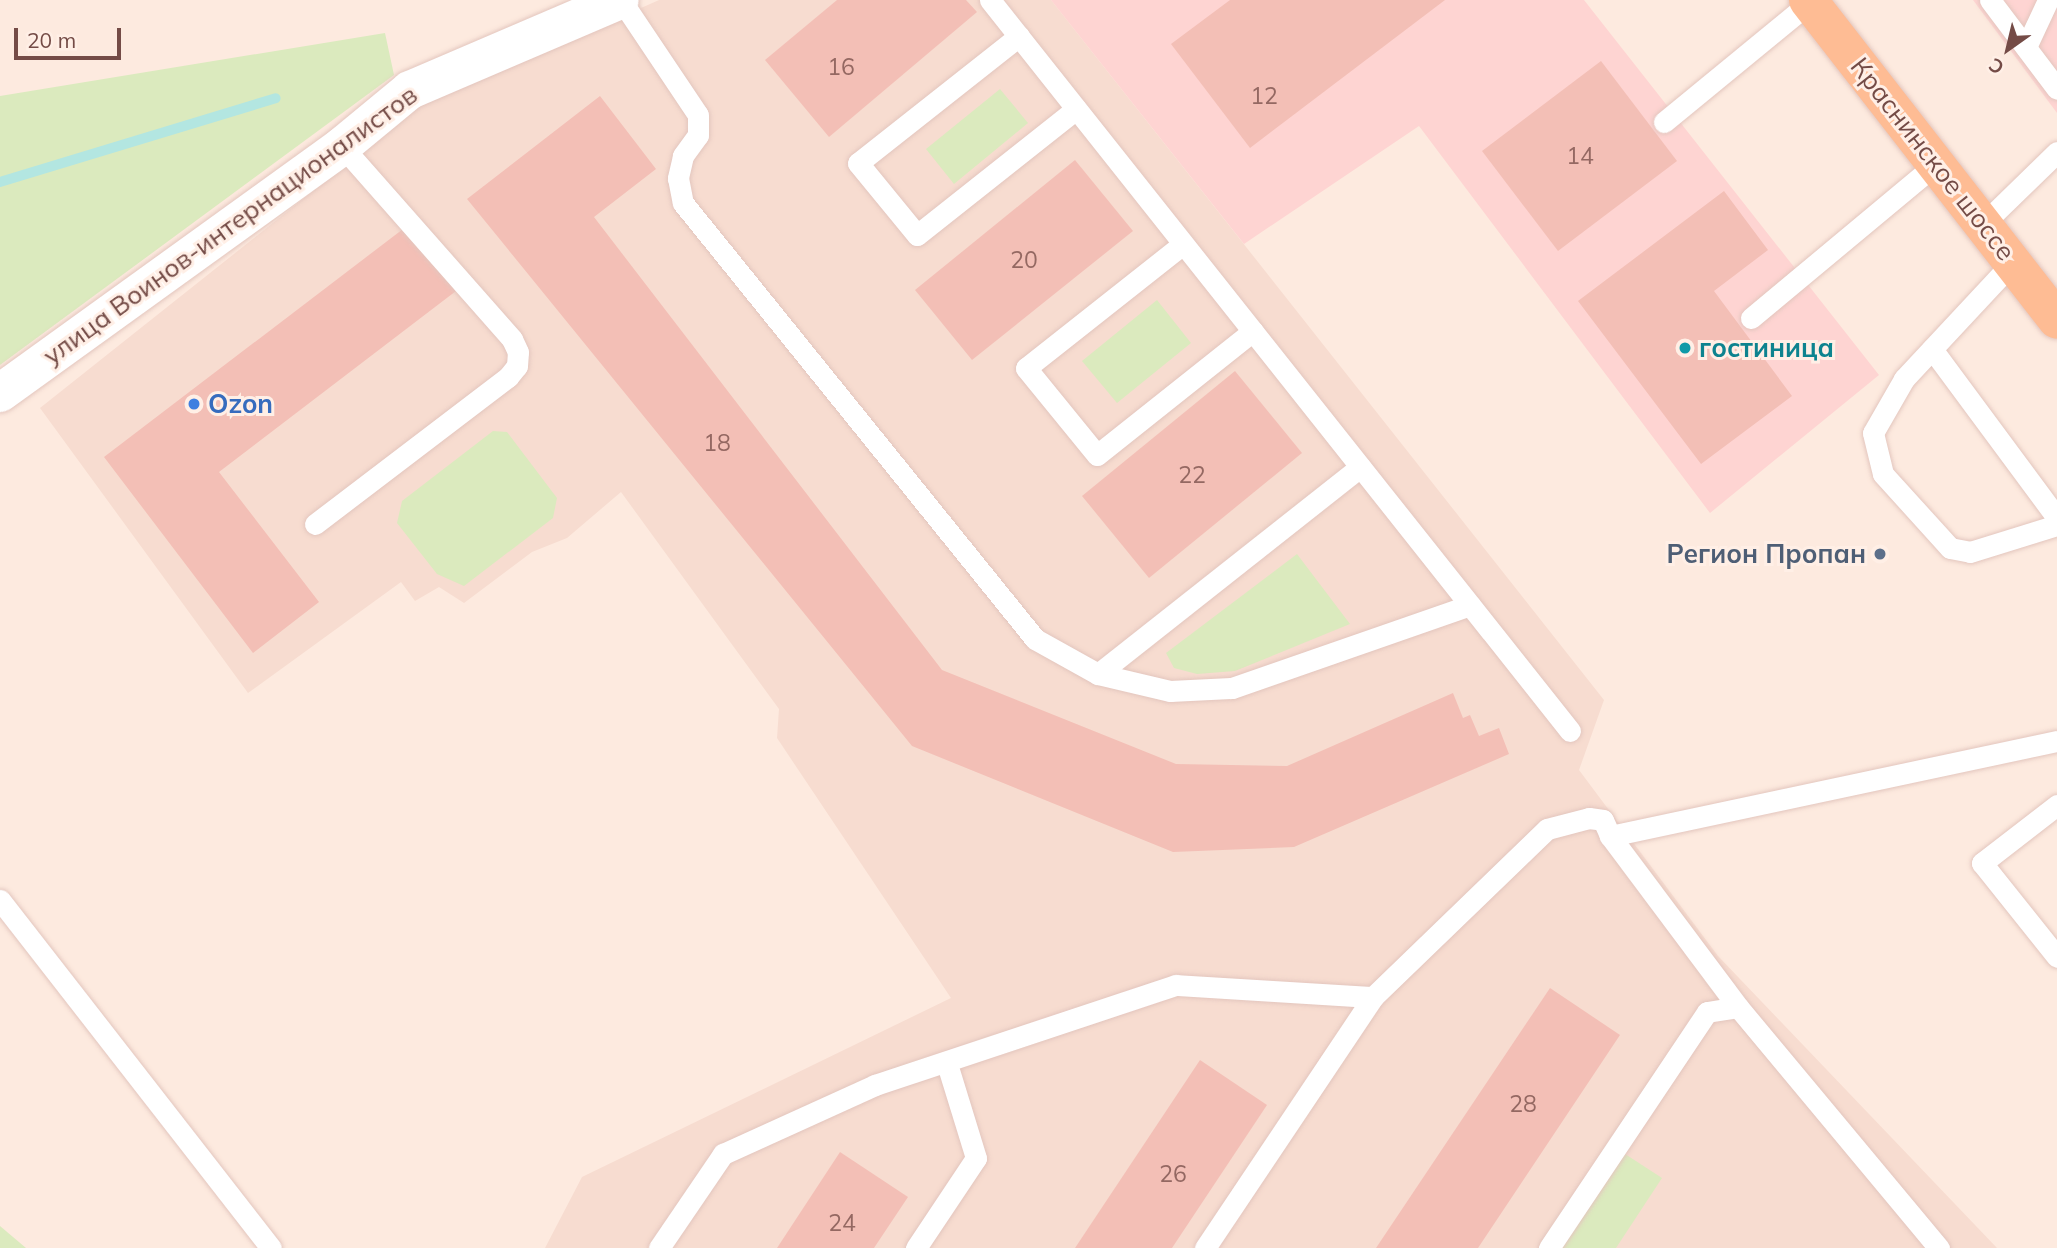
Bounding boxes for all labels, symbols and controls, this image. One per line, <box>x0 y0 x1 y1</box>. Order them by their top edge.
scale bar <box>18 14 124 58</box>
north arrow <box>1973 14 2043 84</box>
text: 20 m <box>27 27 76 53</box>
street label: Краснинское шоссе <box>1844 51 2022 267</box>
house number: 16 <box>827 53 855 81</box>
text: С <box>1984 53 2008 80</box>
street label: улица Воинов-интернационалистов <box>37 79 423 371</box>
house number: 12 <box>1250 82 1278 110</box>
house number: 14 <box>1566 142 1594 170</box>
house number: 20 <box>1010 246 1038 274</box>
place label: гостиница <box>1699 332 1834 364</box>
marker: гостиница <box>1677 340 1693 356</box>
place label: Ozon <box>208 388 273 420</box>
marker: Ozon <box>186 396 202 412</box>
house number: 18 <box>703 429 731 457</box>
house number: 22 <box>1178 461 1206 489</box>
place label: Регион Пропан <box>1667 538 1866 570</box>
marker: Регион Пропан <box>1872 546 1888 562</box>
house number: 28 <box>1509 1090 1537 1118</box>
house number: 26 <box>1159 1160 1187 1188</box>
house number: 24 <box>828 1209 856 1237</box>

